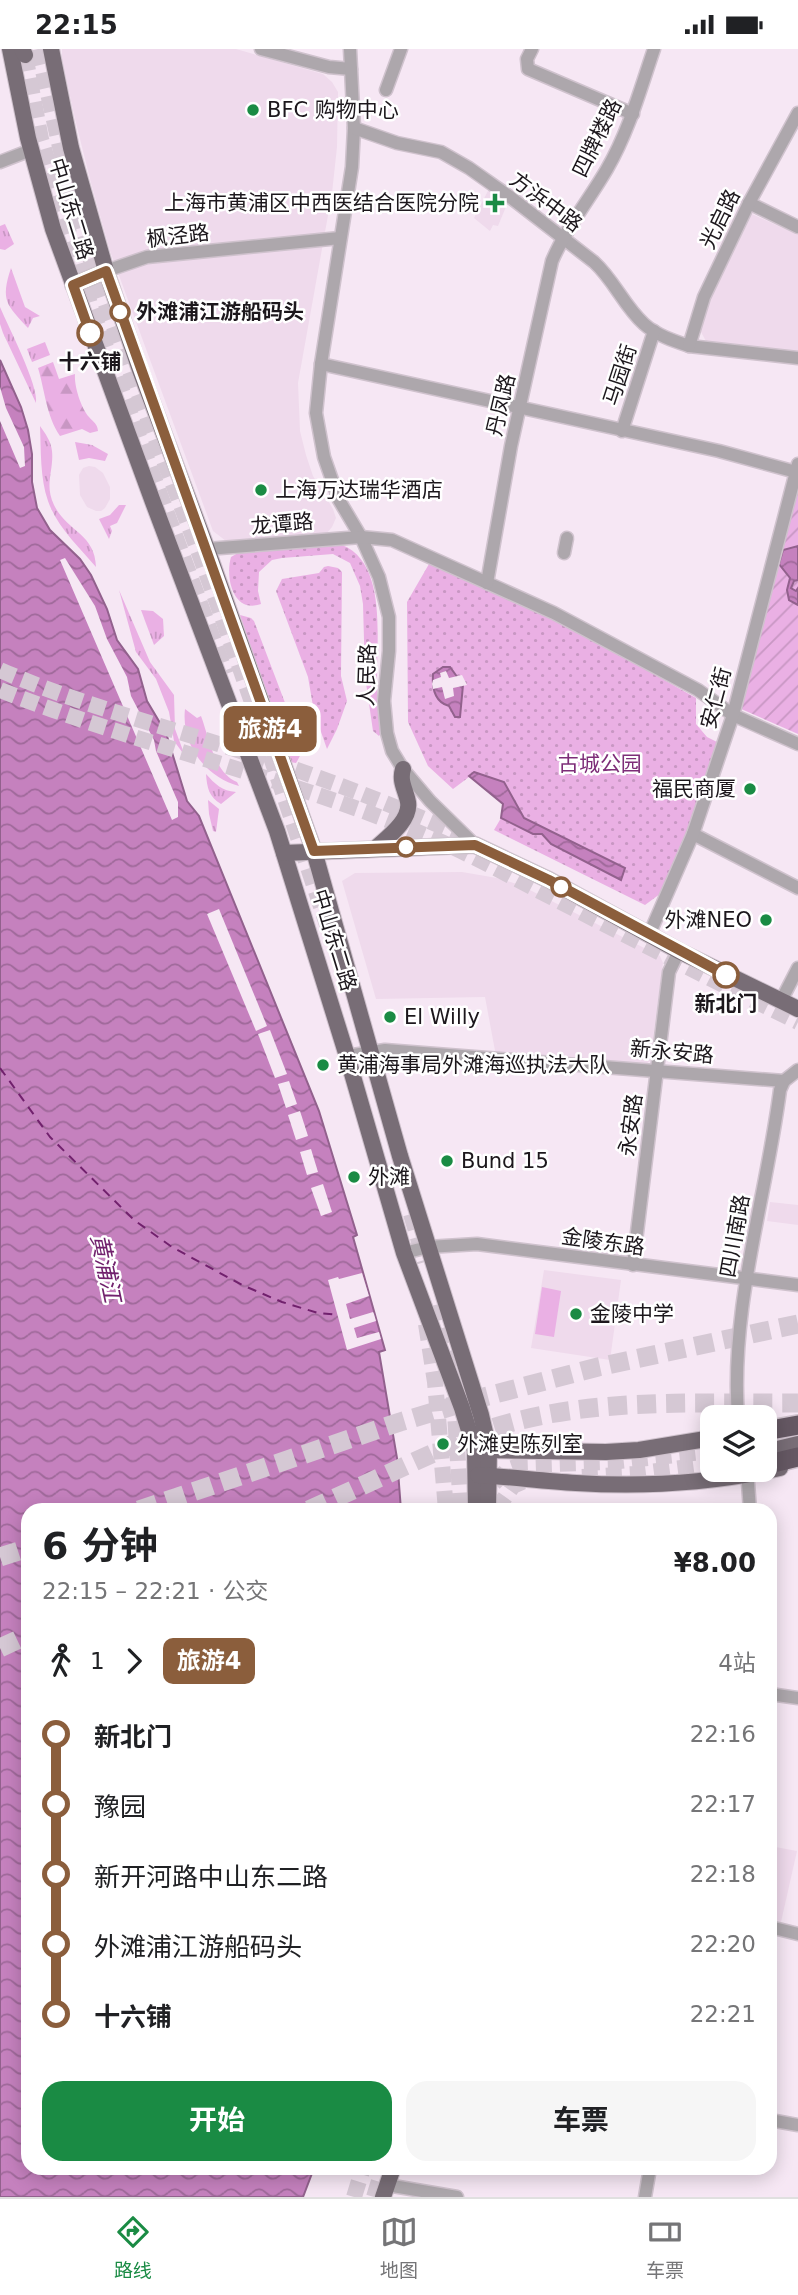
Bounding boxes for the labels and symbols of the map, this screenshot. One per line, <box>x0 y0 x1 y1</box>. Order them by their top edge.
street label: 四牌楼路 <box>568 95 626 181</box>
place label: BFC 购物中心 <box>267 98 399 122</box>
marker: BFC 购物中心 <box>245 102 261 118</box>
street label: 中山东二路 <box>44 155 98 263</box>
street label: 方浜中路 <box>505 167 587 237</box>
street label: 光启路 <box>695 185 745 253</box>
place label: 上海市黄浦区中西医结合医院分院 <box>164 191 479 215</box>
marker: 上海市黄浦区中西医结合医院分院 <box>485 193 505 213</box>
street label: 枫泾路 <box>145 220 211 252</box>
place label: 外滩浦江游船码头 <box>136 300 304 324</box>
marker: 外滩浦江游船码头 <box>110 302 130 322</box>
marker: 十六铺 <box>77 320 103 346</box>
street label: 马园街 <box>599 341 641 409</box>
place label: 十六铺 <box>59 350 122 374</box>
street label: 丹凤路 <box>482 372 520 438</box>
place label: 上海万达瑞华酒店 <box>275 478 443 502</box>
marker: 上海万达瑞华酒店 <box>253 482 269 498</box>
street label: 龙谭路 <box>250 509 314 539</box>
street label: 人民路 <box>354 643 380 707</box>
street label: 安仁街 <box>696 664 736 732</box>
line badge: 旅游4 <box>230 706 310 752</box>
park label: 古城公园 <box>558 752 642 776</box>
place label: 福民商厦 <box>652 777 736 801</box>
marker: 福民商厦 <box>742 781 758 797</box>
unlabelled marker <box>396 837 416 857</box>
unlabelled marker <box>551 877 571 897</box>
street label: 中山东二路 <box>307 886 361 994</box>
place label: 外滩NEO <box>664 908 752 932</box>
marker: 外滩NEO <box>758 912 774 928</box>
marker: 新北门 <box>713 962 739 988</box>
place label: 新北门 <box>695 992 758 1016</box>
place label: El Willy <box>404 1005 480 1029</box>
marker: El Willy <box>382 1009 398 1025</box>
street label: 新永安路 <box>629 1036 715 1068</box>
place label: 黄浦海事局外滩海巡执法大队 <box>337 1053 610 1077</box>
marker: 黄浦海事局外滩海巡执法大队 <box>315 1057 331 1073</box>
street label: 永安路 <box>615 1092 647 1158</box>
place label: Bund 15 <box>461 1149 549 1173</box>
marker: Bund 15 <box>439 1153 455 1169</box>
place label: 外滩 <box>368 1165 410 1189</box>
marker: 外滩 <box>346 1169 362 1185</box>
street label: 四川南路 <box>716 1193 754 1279</box>
street label: 金陵东路 <box>560 1224 646 1260</box>
water label: 黄浦江 <box>86 1232 127 1307</box>
place label: 金陵中学 <box>590 1302 674 1326</box>
marker: 金陵中学 <box>568 1306 584 1322</box>
place label: 外滩史陈列室 <box>457 1432 583 1456</box>
marker: 外滩史陈列室 <box>435 1436 451 1452</box>

